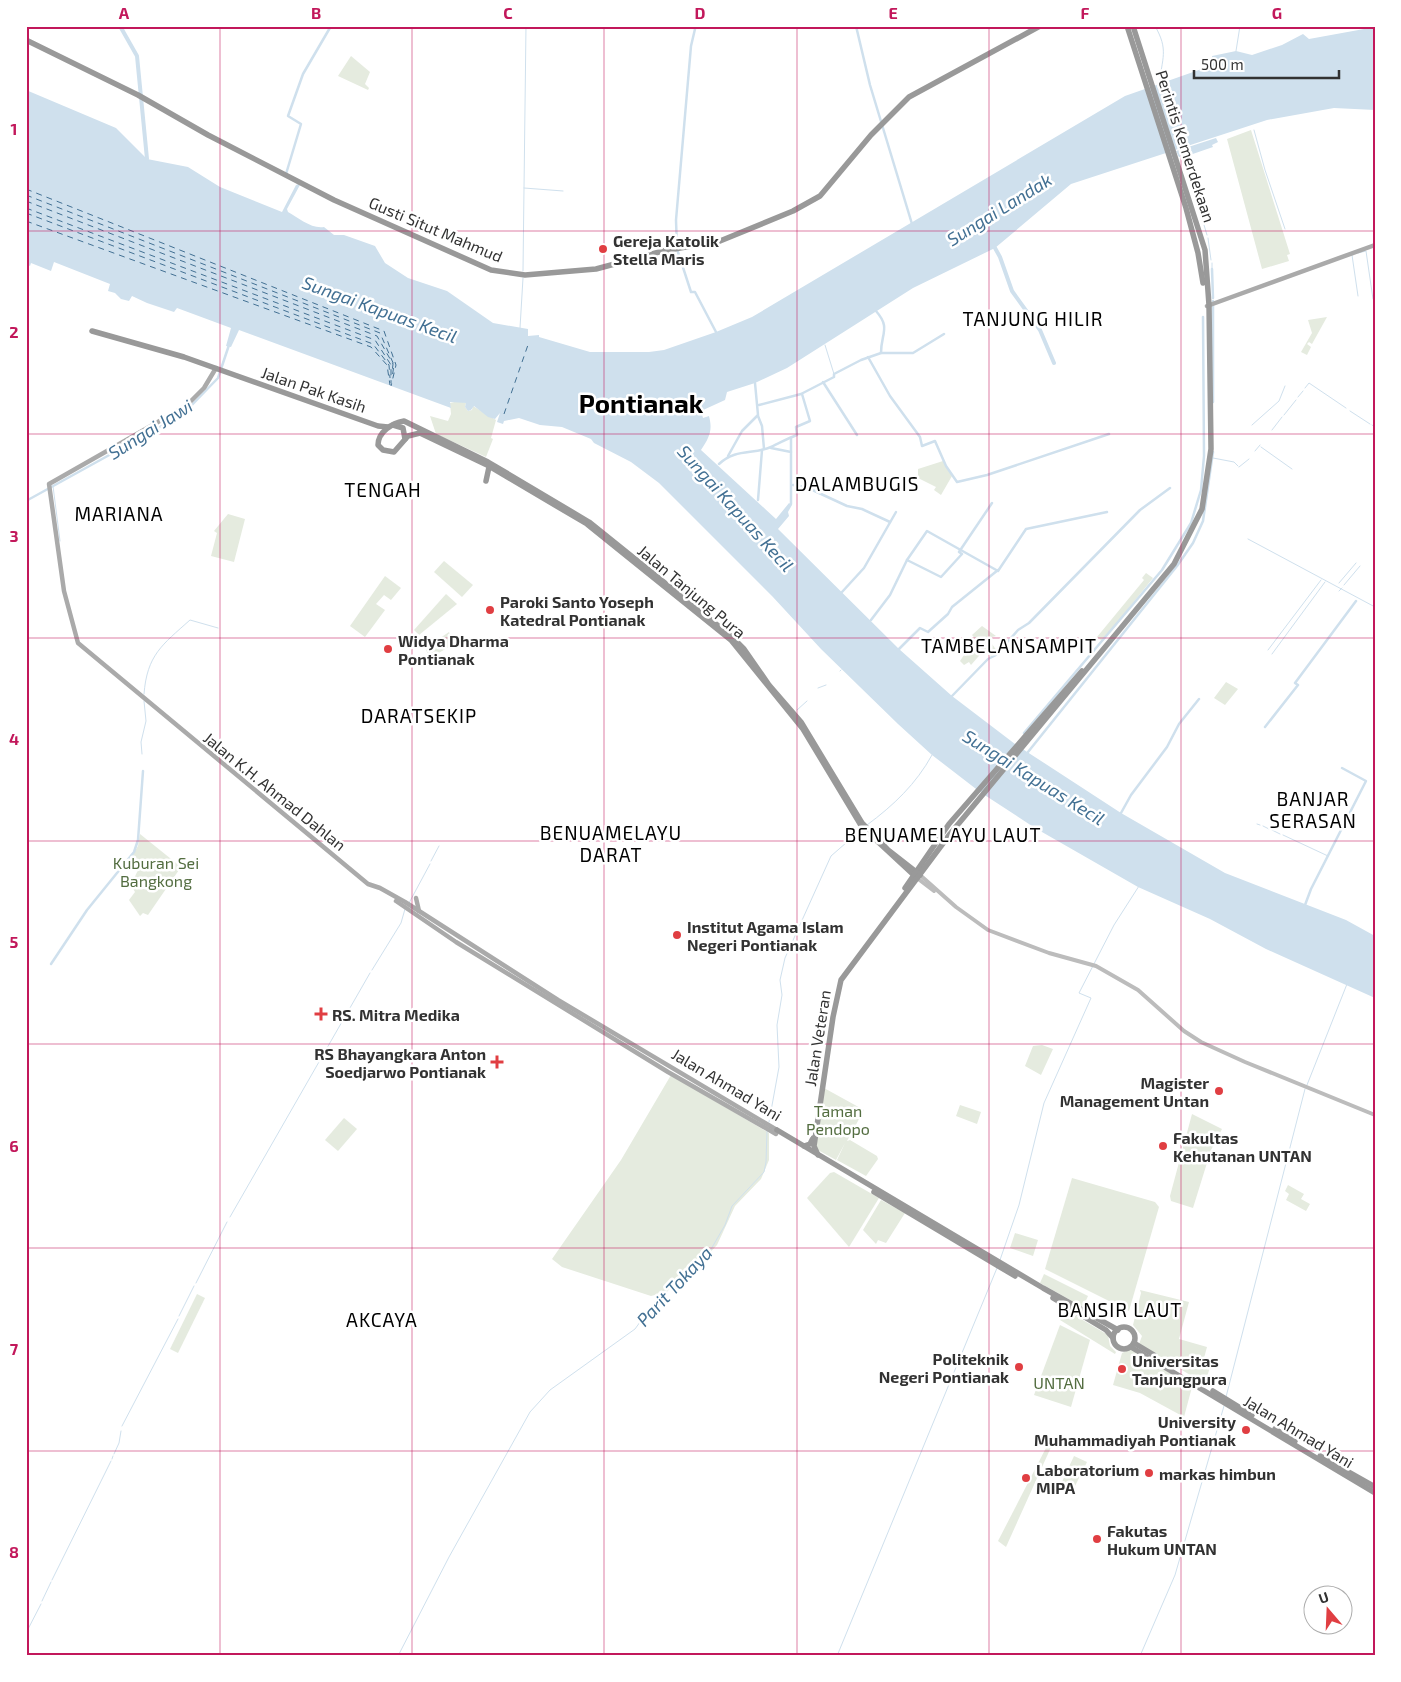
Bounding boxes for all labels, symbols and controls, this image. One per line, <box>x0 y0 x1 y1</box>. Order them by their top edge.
text: A <box>119 3 130 22</box>
text: B <box>311 3 321 22</box>
text: C <box>503 3 513 22</box>
text: D <box>695 3 706 22</box>
text: E <box>888 3 898 22</box>
text: F <box>1081 3 1090 22</box>
text: G <box>1272 3 1282 22</box>
scale bar <box>1194 48 1338 80</box>
text: 500 m <box>1201 55 1244 73</box>
street label: Perintis Kemerdekaan <box>1152 68 1220 224</box>
text: 1 <box>11 119 17 138</box>
water label: Sungai Landak <box>942 168 1056 250</box>
street label: Gusti Situt Mahmud <box>366 192 506 266</box>
place label: Gereja Katolik Stella Maris <box>613 231 719 268</box>
marker: Gereja Katolik Stella Maris <box>597 243 609 255</box>
water label: Sungai Kapuas Kecil <box>300 271 460 347</box>
district label: TANJUNG HILIR <box>963 307 1103 330</box>
text: 2 <box>9 322 19 341</box>
street label: Jalan Pak Kasih <box>259 362 369 416</box>
district label: Pontianak <box>579 387 704 418</box>
water label: Sungai Jawi <box>104 394 197 464</box>
water label: Sungai Kapuas Kecil <box>673 440 799 576</box>
district label: DALAMBUGIS <box>795 472 919 495</box>
district label: TENGAH <box>344 478 422 501</box>
district label: MARIANA <box>74 502 164 525</box>
text: 3 <box>9 526 19 545</box>
street label: Jalan Tanjung Pura <box>634 540 750 642</box>
place label: Paroki Santo Yoseph Katedral Pontianak <box>500 592 654 629</box>
marker: Paroki Santo Yoseph Katedral Pontianak <box>484 604 496 616</box>
place label: Widya Dharma Pontianak <box>398 631 509 668</box>
district label: TAMBELANSAMPIT <box>921 634 1097 657</box>
marker: Widya Dharma Pontianak <box>382 643 394 655</box>
district label: DARATSEKIP <box>361 704 477 727</box>
water label: Sungai Kapuas Kecil <box>959 725 1109 829</box>
street label: Jalan K.H. Ahmad Dahlan <box>200 728 350 854</box>
text: 4 <box>9 729 19 748</box>
district label: BANJAR SERASAN <box>1269 787 1357 832</box>
district label: BENUAMELAYU DARAT <box>540 821 682 866</box>
district label: BENUAMELAYU LAUT <box>845 823 1041 846</box>
park label: Kuburan Sei Bangkong <box>113 853 199 890</box>
place label: Institut Agama Islam Negeri Pontianak <box>687 917 844 954</box>
marker: Institut Agama Islam Negeri Pontianak <box>671 929 683 941</box>
text: 5 <box>10 932 19 951</box>
street label: Jalan Veteran <box>800 989 834 1087</box>
place label: RS. Mitra Medika <box>332 1005 460 1024</box>
marker: RS. Mitra Medika <box>314 1007 328 1021</box>
place label: RS Bhayangkara Anton Soedjarwo Pontianak <box>314 1044 486 1081</box>
street label: Jalan Ahmad Yani <box>669 1044 785 1124</box>
marker: RS Bhayangkara Anton Soedjarwo Pontianak <box>490 1055 504 1069</box>
place label: Magister Management Untan <box>1060 1073 1209 1110</box>
marker: Magister Management Untan <box>1213 1085 1225 1097</box>
park label: Taman Pendopo <box>806 1101 870 1138</box>
place label: Fakultas Kehutanan UNTAN <box>1173 1128 1312 1165</box>
text: 6 <box>9 1136 19 1155</box>
marker: Fakultas Kehutanan UNTAN <box>1157 1140 1169 1152</box>
water label: Parit Tokaya <box>632 1242 716 1330</box>
district label: BANSIR LAUT <box>1058 1298 1182 1321</box>
district label: AKCAYA <box>346 1308 418 1331</box>
text: 7 <box>10 1339 19 1358</box>
place label: Politeknik Negeri Pontianak <box>879 1349 1009 1386</box>
place label: Universitas Tanjungpura <box>1132 1351 1227 1388</box>
marker: Politeknik Negeri Pontianak <box>1013 1361 1025 1373</box>
marker: Universitas Tanjungpura <box>1116 1363 1128 1375</box>
park label: UNTAN <box>1033 1373 1085 1392</box>
street label: Jalan Ahmad Yani <box>1241 1391 1357 1471</box>
place label: University Muhammadiyah Pontianak <box>1034 1412 1236 1450</box>
marker: University Muhammadiyah Pontianak <box>1240 1424 1252 1436</box>
place label: Laboratorium MIPA <box>1036 1460 1139 1497</box>
place label: markas himbun <box>1159 1464 1276 1483</box>
marker: markas himbun <box>1143 1467 1155 1479</box>
marker: Laboratorium MIPA <box>1020 1472 1032 1484</box>
place label: Fakutas Hukum UNTAN <box>1107 1521 1217 1558</box>
marker: Fakutas Hukum UNTAN <box>1091 1533 1103 1545</box>
text: 8 <box>9 1542 19 1561</box>
north arrow <box>1304 1584 1354 1634</box>
text: U <box>1316 1588 1331 1607</box>

